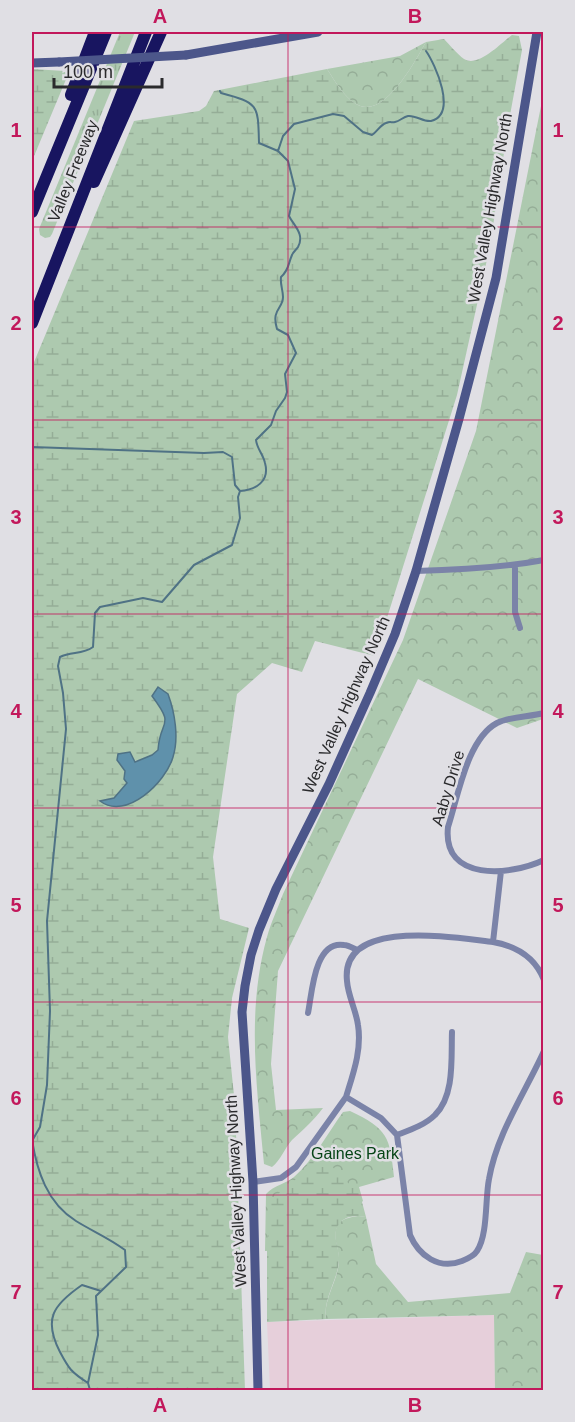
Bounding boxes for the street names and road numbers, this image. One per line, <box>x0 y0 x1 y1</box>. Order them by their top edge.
street label: West Valley Highway North <box>465 112 515 304</box>
street label: Valley Freeway <box>45 118 101 224</box>
street label: West Valley Highway North <box>299 614 393 796</box>
street label: Aaby Drive <box>428 748 468 828</box>
street label: West Valley Highway North <box>222 1094 250 1288</box>

